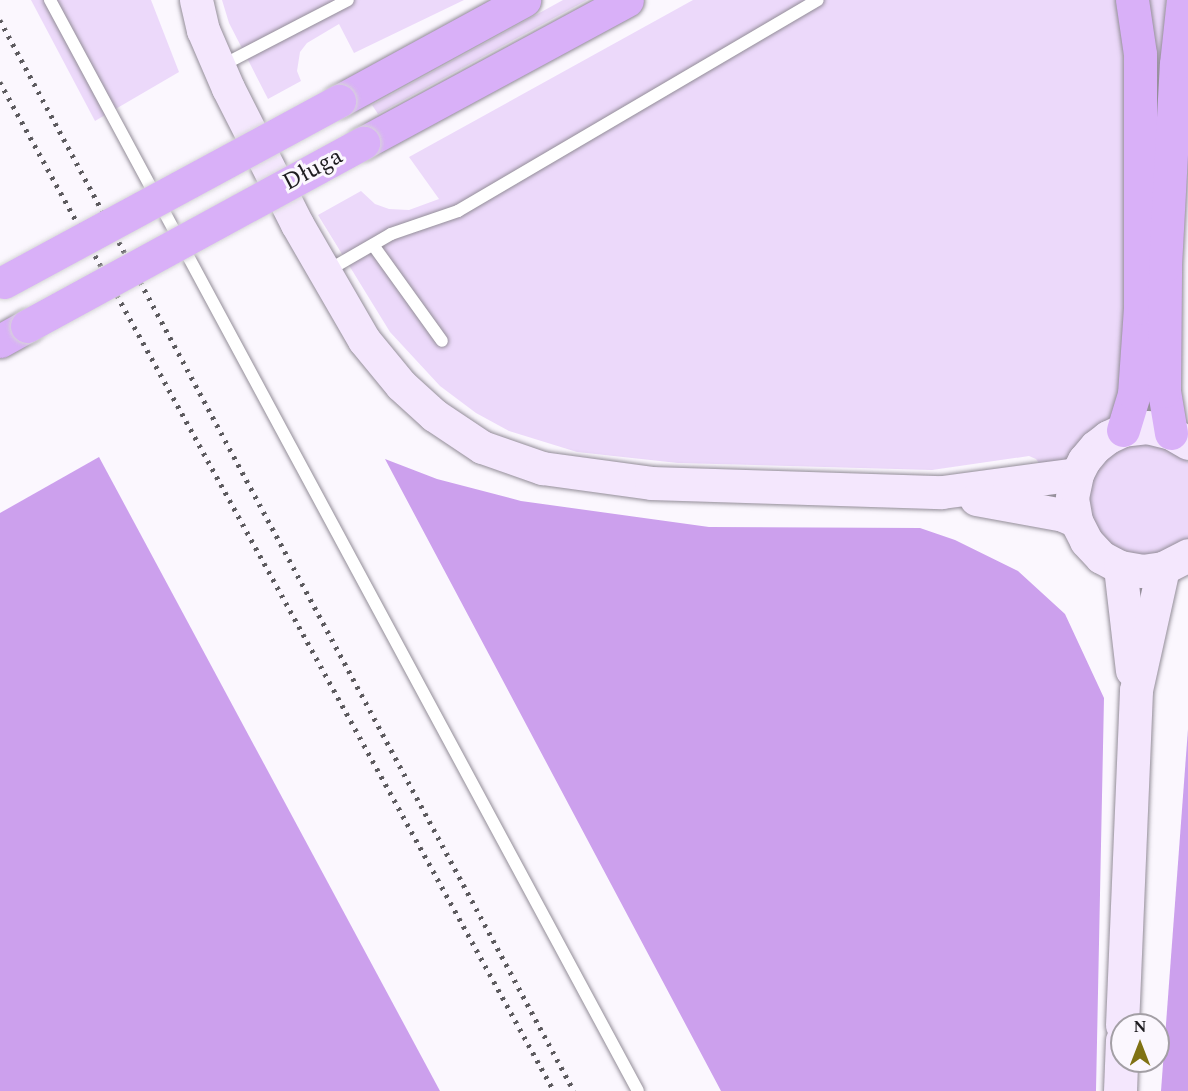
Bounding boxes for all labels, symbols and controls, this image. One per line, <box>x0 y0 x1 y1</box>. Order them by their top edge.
street label: Długa <box>278 142 348 198</box>
north arrow <box>1110 1013 1170 1073</box>
text: N <box>1133 1015 1147 1039</box>

